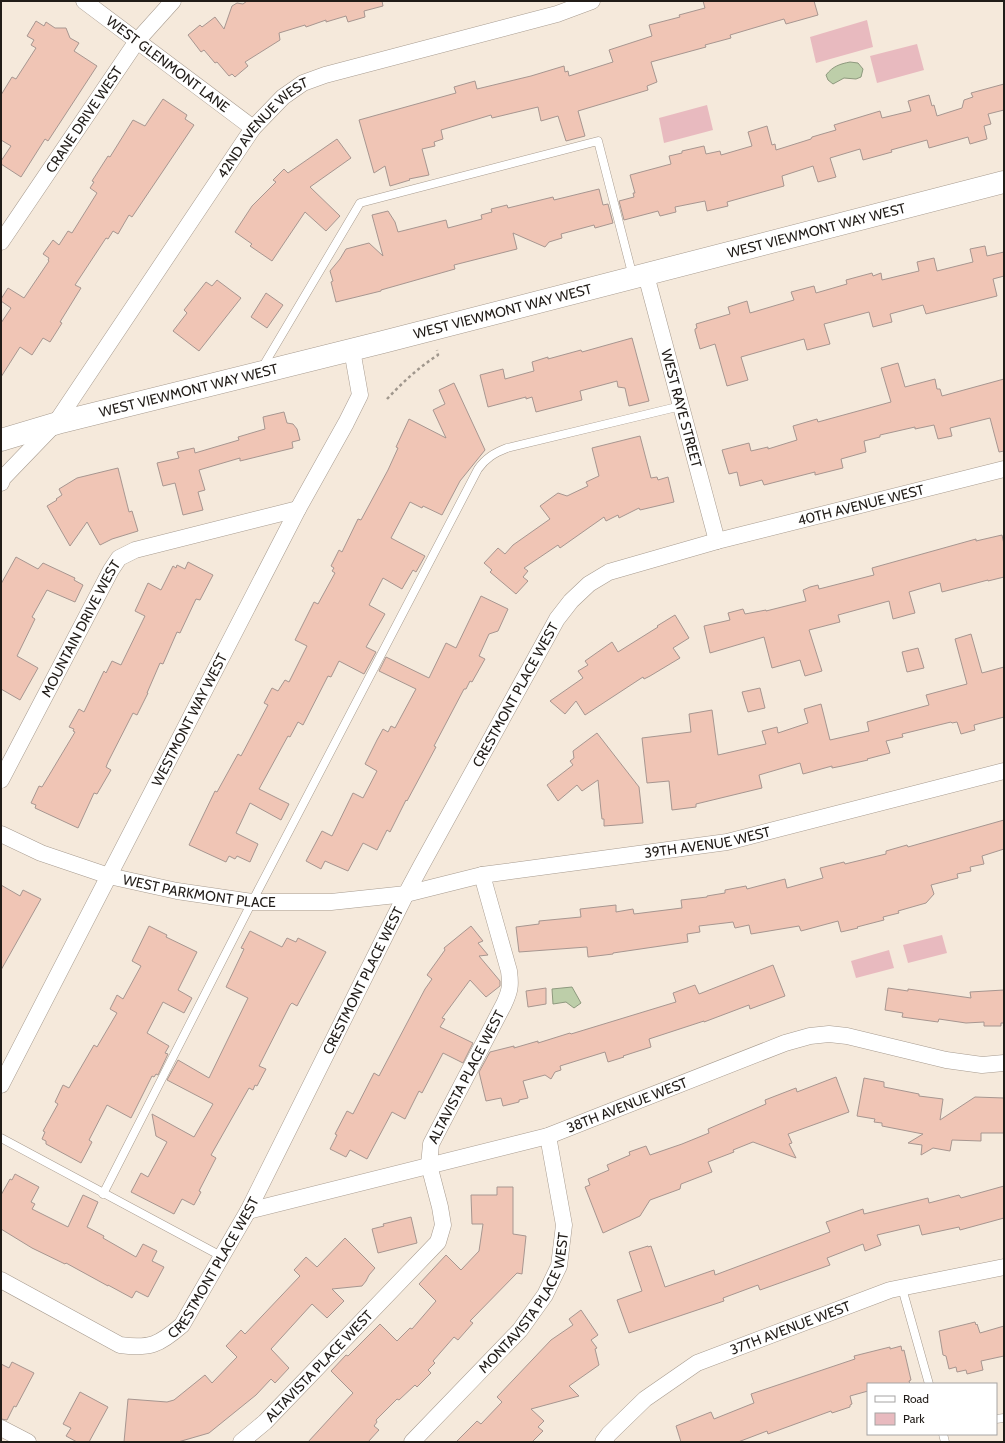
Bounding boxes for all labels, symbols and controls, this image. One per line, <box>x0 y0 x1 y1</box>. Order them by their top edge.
street label: WEST GLENMONT LANE <box>103 12 233 116</box>
street label: CRANE DRIVE WEST <box>42 62 127 176</box>
street label: 42ND AVENUE WEST <box>213 73 311 182</box>
street label: WEST VIEWMONT WAY WEST <box>725 199 908 262</box>
street label: WEST VIEWMONT WAY WEST <box>412 279 594 343</box>
street label: WEST RAYE STREET <box>657 347 706 470</box>
street label: WEST VIEWMONT WAY WEST <box>97 359 280 421</box>
street label: 40TH AVENUE WEST <box>796 480 927 529</box>
street label: MOUNTAIN DRIVE WEST <box>37 556 124 700</box>
street label: CRESTMONT PLACE WEST <box>468 619 563 770</box>
street label: WESTMONT WAY WEST <box>148 650 231 789</box>
street label: 39TH AVENUE WEST <box>643 822 773 862</box>
street label: WEST PARKMONT PLACE <box>121 870 276 911</box>
street label: CRESTMONT PLACE WEST <box>319 903 407 1057</box>
street label: ALTAVISTA PLACE WEST <box>424 1007 508 1147</box>
street label: 38TH AVENUE WEST <box>564 1073 690 1137</box>
street label: CRESTMONT PLACE WEST <box>164 1193 263 1342</box>
street label: MONTAVISTA PLACE WEST <box>475 1231 572 1377</box>
street label: 37TH AVENUE WEST <box>727 1297 853 1359</box>
street label: ALTAVISTA PLACE WEST <box>261 1306 377 1425</box>
legend <box>867 1383 997 1435</box>
text: Road <box>903 1391 929 1406</box>
text: Park <box>903 1411 925 1426</box>

